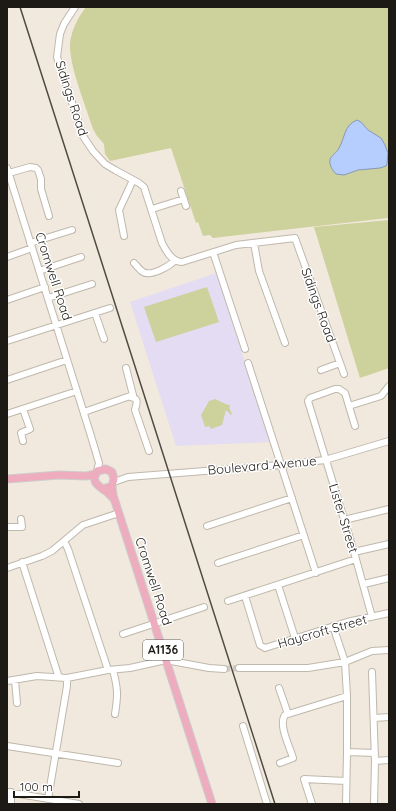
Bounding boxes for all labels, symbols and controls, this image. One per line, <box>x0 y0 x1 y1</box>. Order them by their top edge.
street label: Sidings Road <box>52 58 92 138</box>
street label: Cromwell Road <box>32 230 76 322</box>
street label: Sidings Road <box>298 266 340 344</box>
street label: Boulevard Avenue <box>207 452 317 478</box>
street label: Lister Street <box>326 481 362 555</box>
street label: Cromwell Road <box>132 535 176 627</box>
street label: Haycroft Street <box>276 611 368 651</box>
road number: A1136 <box>143 640 183 660</box>
scale bar <box>14 773 79 799</box>
text: 100 m <box>20 779 53 794</box>

